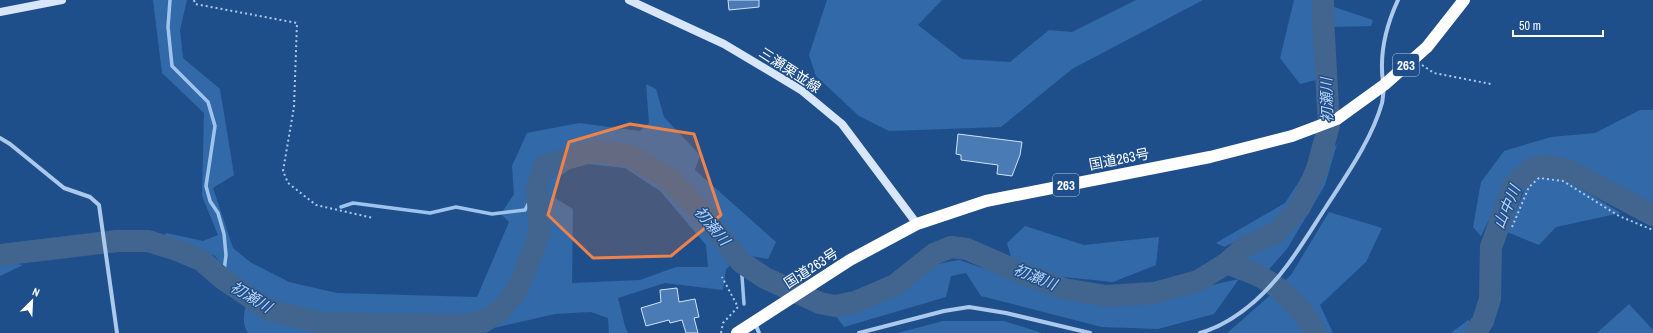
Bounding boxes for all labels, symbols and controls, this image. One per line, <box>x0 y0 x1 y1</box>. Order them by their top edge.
scale bar <box>1513 12 1603 38</box>
text: 50 m <box>1519 18 1541 34</box>
street label: 三瀬栗並線 <box>756 43 824 97</box>
road number: 263 <box>1393 54 1419 76</box>
water label: 初瀬川 <box>1316 75 1337 123</box>
street label: 国道263号 <box>1087 144 1151 174</box>
road number: 263 <box>1053 174 1079 196</box>
water label: 山中川 <box>1488 180 1526 232</box>
water label: 初瀬川 <box>690 202 736 251</box>
street label: 国道263号 <box>780 244 842 292</box>
water label: 初瀬川 <box>1010 258 1062 295</box>
water label: 初瀬川 <box>227 276 278 318</box>
north arrow <box>12 281 52 321</box>
text: N <box>30 284 42 300</box>

